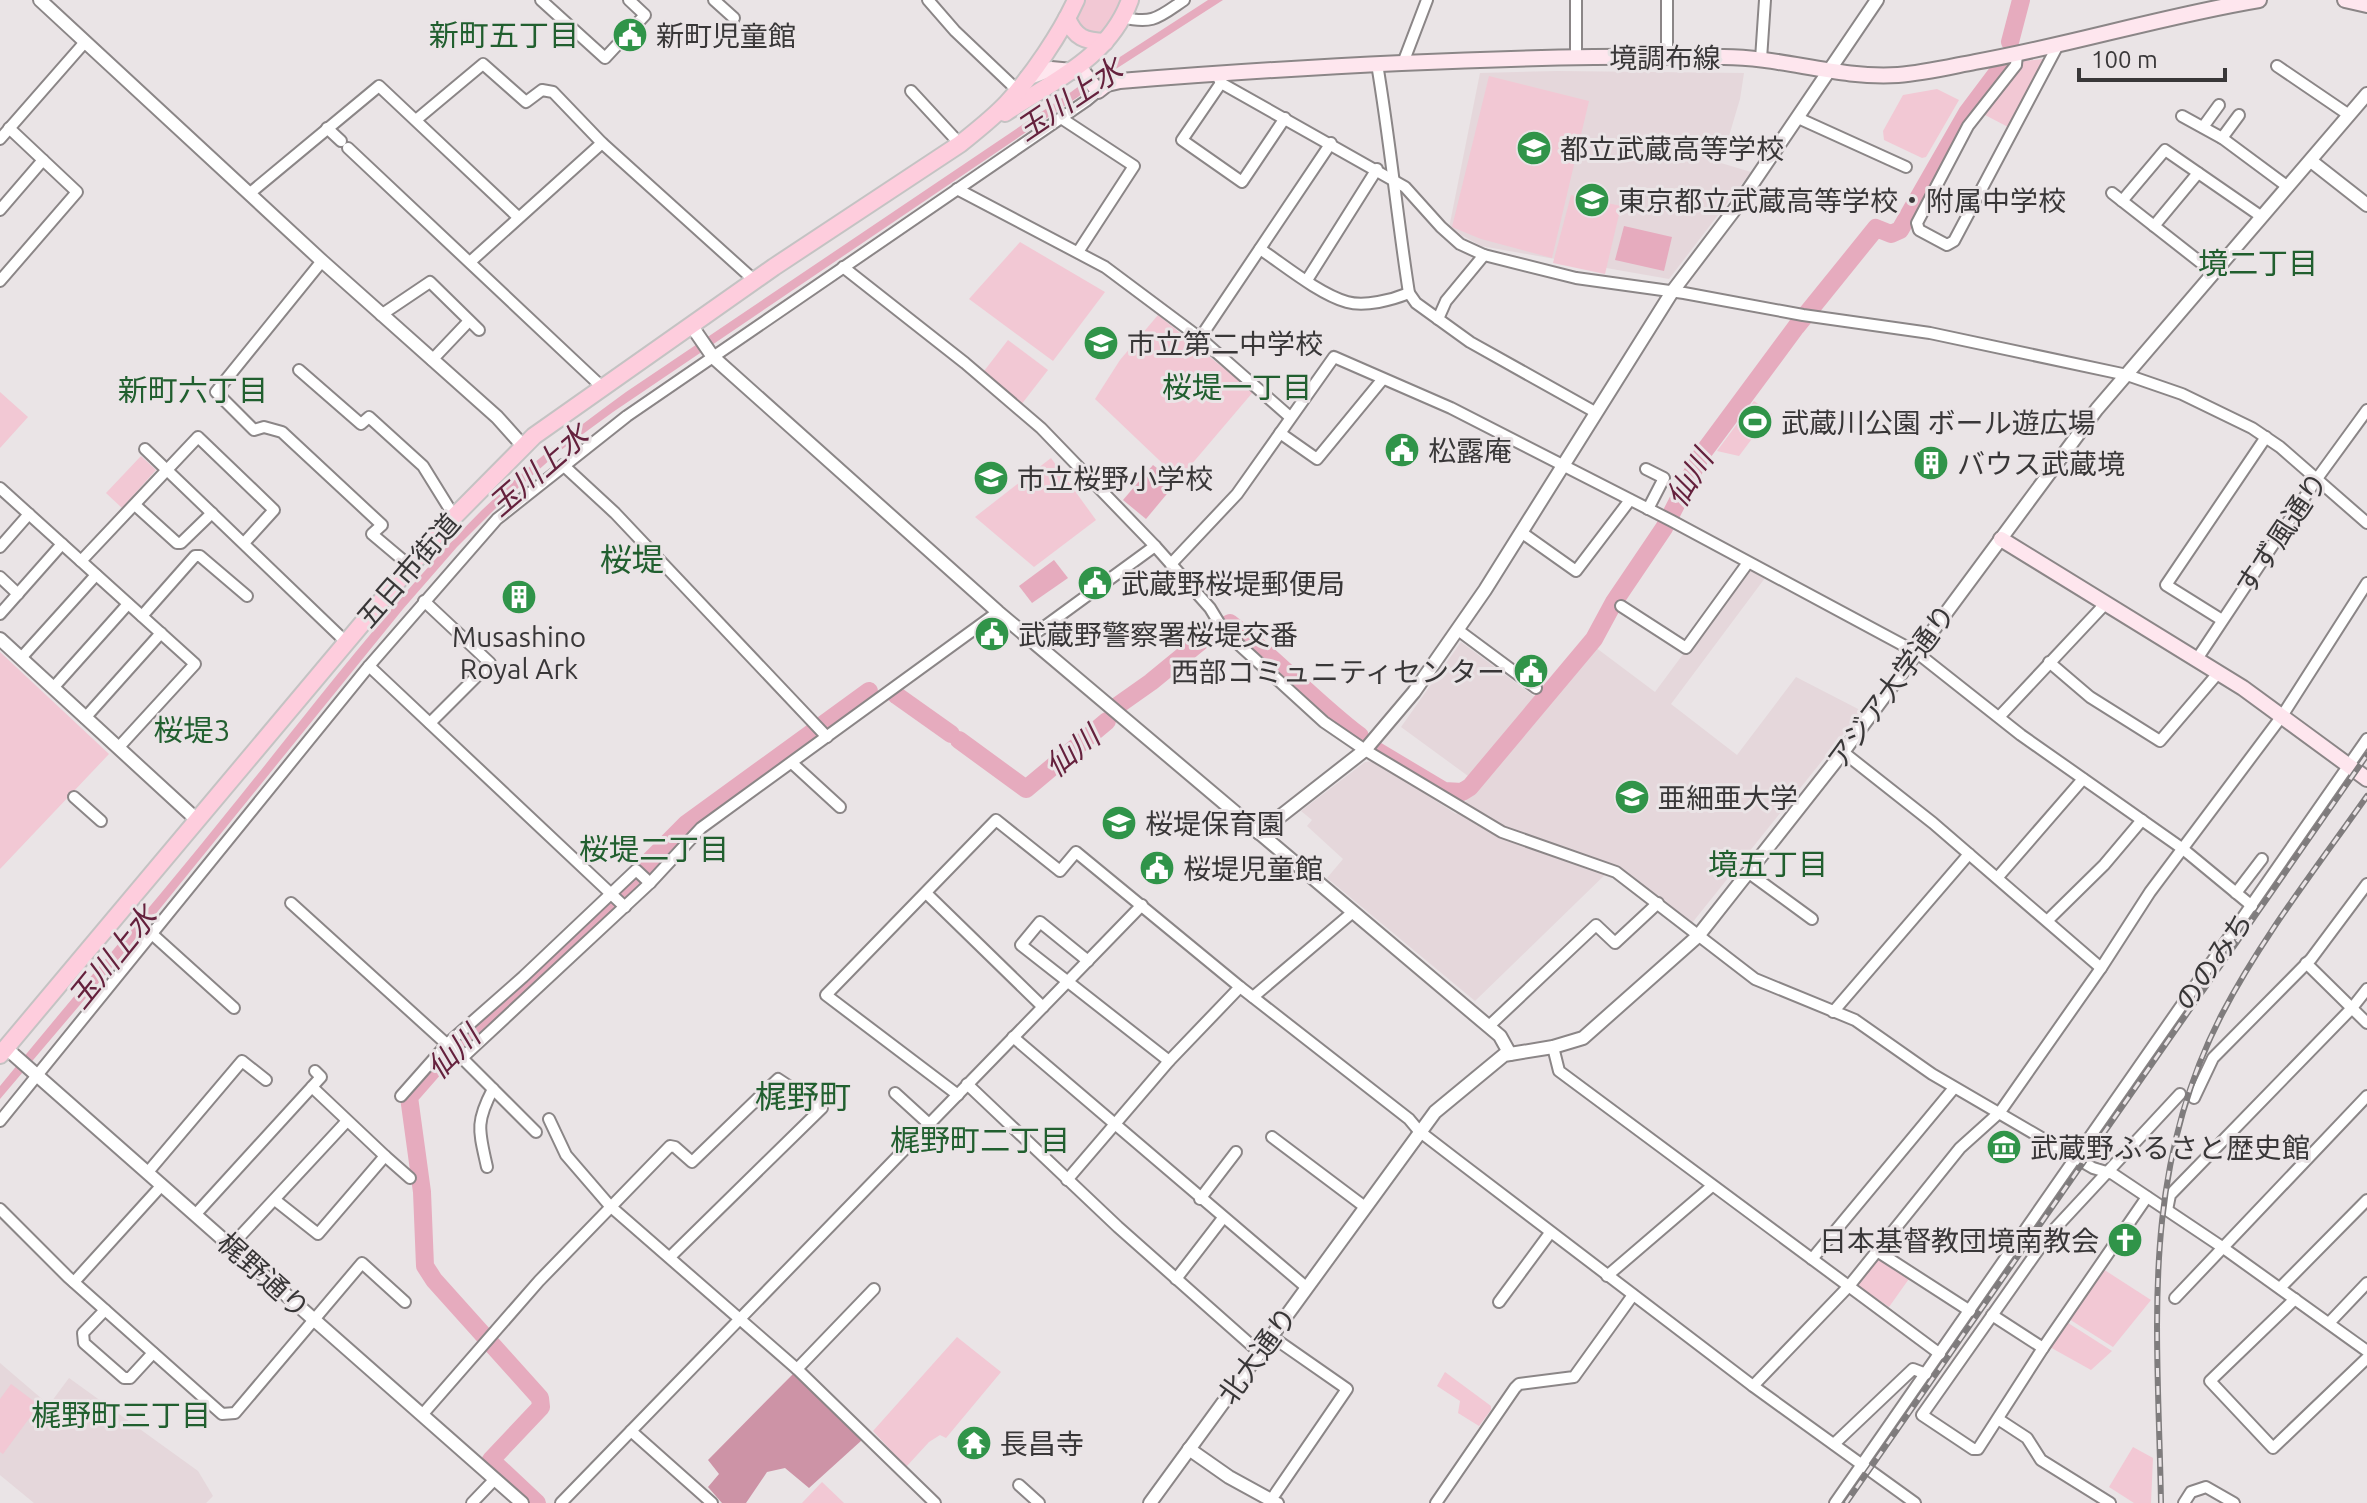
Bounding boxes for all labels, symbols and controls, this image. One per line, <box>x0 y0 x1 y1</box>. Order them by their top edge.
public building icon: 新町児童館 <box>611 16 649 54</box>
district label: 新町五丁目 <box>429 18 579 52</box>
place label: 新町児童館 <box>656 20 796 51</box>
scale bar <box>2079 32 2225 82</box>
street label: 境調布線 <box>1609 42 1721 73</box>
text: 100 m <box>2091 46 2158 73</box>
water label: 玉川上水 <box>1010 50 1131 147</box>
school or university icon: 都立武蔵高等学校 <box>1515 129 1553 167</box>
place label: 都立武蔵高等学校 <box>1560 133 1784 164</box>
school or university icon: 東京都立武蔵高等学校・附属中学校 <box>1573 181 1611 219</box>
place label: 東京都立武蔵高等学校・附属中学校 <box>1618 185 2066 216</box>
district label: 境二丁目 <box>2198 246 2318 280</box>
school or university icon: 市立第二中学校 <box>1082 324 1120 362</box>
place label: 市立第二中学校 <box>1127 328 1323 359</box>
district label: 桜堤一丁目 <box>1162 370 1312 404</box>
district label: 新町六丁目 <box>118 373 268 407</box>
sports icon: 武蔵川公園 ボール遊広場 <box>1736 403 1774 441</box>
place label: 武蔵川公園 ボール遊広場 <box>1781 407 2095 438</box>
water label: 玉川上水 <box>482 416 597 522</box>
public building icon: 松露庵 <box>1383 431 1421 469</box>
place label: 松露庵 <box>1428 435 1512 466</box>
water label: 仙川 <box>1659 441 1721 512</box>
building icon: バウス武蔵境 <box>1912 444 1950 482</box>
place label: バウス武蔵境 <box>1957 448 2125 479</box>
school or university icon: 市立桜野小学校 <box>972 459 1010 497</box>
place label: 市立桜野小学校 <box>1017 463 1213 494</box>
street label: すず風通り <box>2229 466 2333 600</box>
street label: 五日市街道 <box>350 507 466 633</box>
district label: 桜堤 <box>600 541 664 577</box>
public building icon: 武蔵野桜堤郵便局 <box>1076 564 1114 602</box>
place label: 武蔵野桜堤郵便局 <box>1121 568 1345 599</box>
building icon: Musashino Royal Ark <box>500 578 538 616</box>
street label: アジア大学通り <box>1821 598 1961 774</box>
public building icon: 武蔵野警察署桜堤交番 <box>973 615 1011 653</box>
place label: 武蔵野警察署桜堤交番 <box>1018 619 1298 650</box>
place label: Musashino Royal Ark <box>452 621 586 684</box>
public building icon: 西部コミュニティセンター <box>1512 652 1550 690</box>
place label: 西部コミュニティセンター <box>1171 656 1505 687</box>
district label: 桜堤3 <box>154 713 230 747</box>
water label: 仙川 <box>1038 717 1108 783</box>
school or university icon: 亜細亜大学 <box>1613 778 1651 816</box>
place label: 亜細亜大学 <box>1658 782 1798 813</box>
school or university icon: 桜堤保育園 <box>1100 804 1138 842</box>
place label: 桜堤保育園 <box>1145 808 1285 839</box>
district label: 桜堤二丁目 <box>579 832 729 866</box>
district label: 境五丁目 <box>1708 847 1828 881</box>
public building icon: 桜堤児童館 <box>1138 849 1176 887</box>
place label: 桜堤児童館 <box>1183 853 1323 884</box>
water label: 玉川上水 <box>61 897 165 1014</box>
street label: ののみち <box>2168 906 2258 1016</box>
water label: 仙川 <box>420 1017 488 1085</box>
district label: 梶野町 <box>755 1078 851 1114</box>
district label: 梶野町二丁目 <box>890 1123 1070 1157</box>
museum icon: 武蔵野ふるさと歴史館 <box>1985 1128 2023 1166</box>
place label: 武蔵野ふるさと歴史館 <box>2030 1132 2310 1163</box>
church icon: 日本基督教団境南教会 <box>2106 1221 2144 1259</box>
place label: 日本基督教団境南教会 <box>1819 1225 2099 1256</box>
street label: 梶野通り <box>212 1226 316 1324</box>
street label: 北大通り <box>1212 1301 1302 1409</box>
district label: 梶野町三丁目 <box>31 1398 211 1432</box>
temple icon: 長昌寺 <box>955 1424 993 1462</box>
place label: 長昌寺 <box>1000 1428 1084 1459</box>

